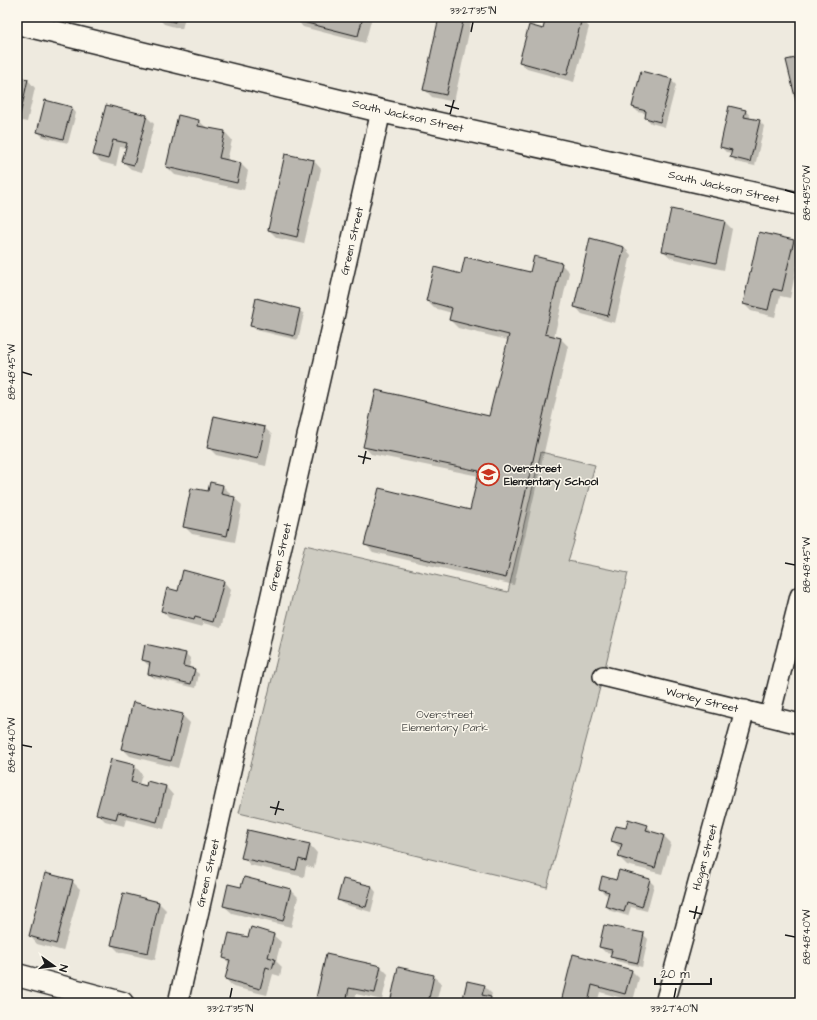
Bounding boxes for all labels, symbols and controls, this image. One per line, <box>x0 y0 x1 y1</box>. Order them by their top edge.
text: 33°27'35"N <box>450 4 496 18</box>
street label: South Jackson Street <box>351 96 466 136</box>
text: 88°48'50"W <box>800 165 814 221</box>
street label: South Jackson Street <box>667 167 782 207</box>
street label: Green Street <box>337 205 367 277</box>
text: 88°48'45"W <box>5 344 19 400</box>
school or university icon: Overstreet Elementary School <box>475 461 501 487</box>
place label: Overstreet Elementary School <box>504 461 599 491</box>
street label: Green Street <box>265 521 295 593</box>
text: 88°48'45"W <box>800 537 814 593</box>
street label: Worley Street <box>664 684 741 717</box>
park label: Overstreet Elementary Park <box>402 707 488 736</box>
text: 88°48'40"W <box>5 717 19 772</box>
street label: Hogan Street <box>689 822 722 892</box>
street label: Green Street <box>193 837 223 909</box>
text: 88°48'40"W <box>800 909 814 964</box>
north arrow <box>34 946 74 986</box>
scale bar <box>655 960 711 986</box>
text: N <box>55 963 71 974</box>
text: 20 m <box>661 966 690 983</box>
text: 33°27'35"N <box>207 1002 253 1016</box>
text: 33°27'40"N <box>650 1002 698 1016</box>

